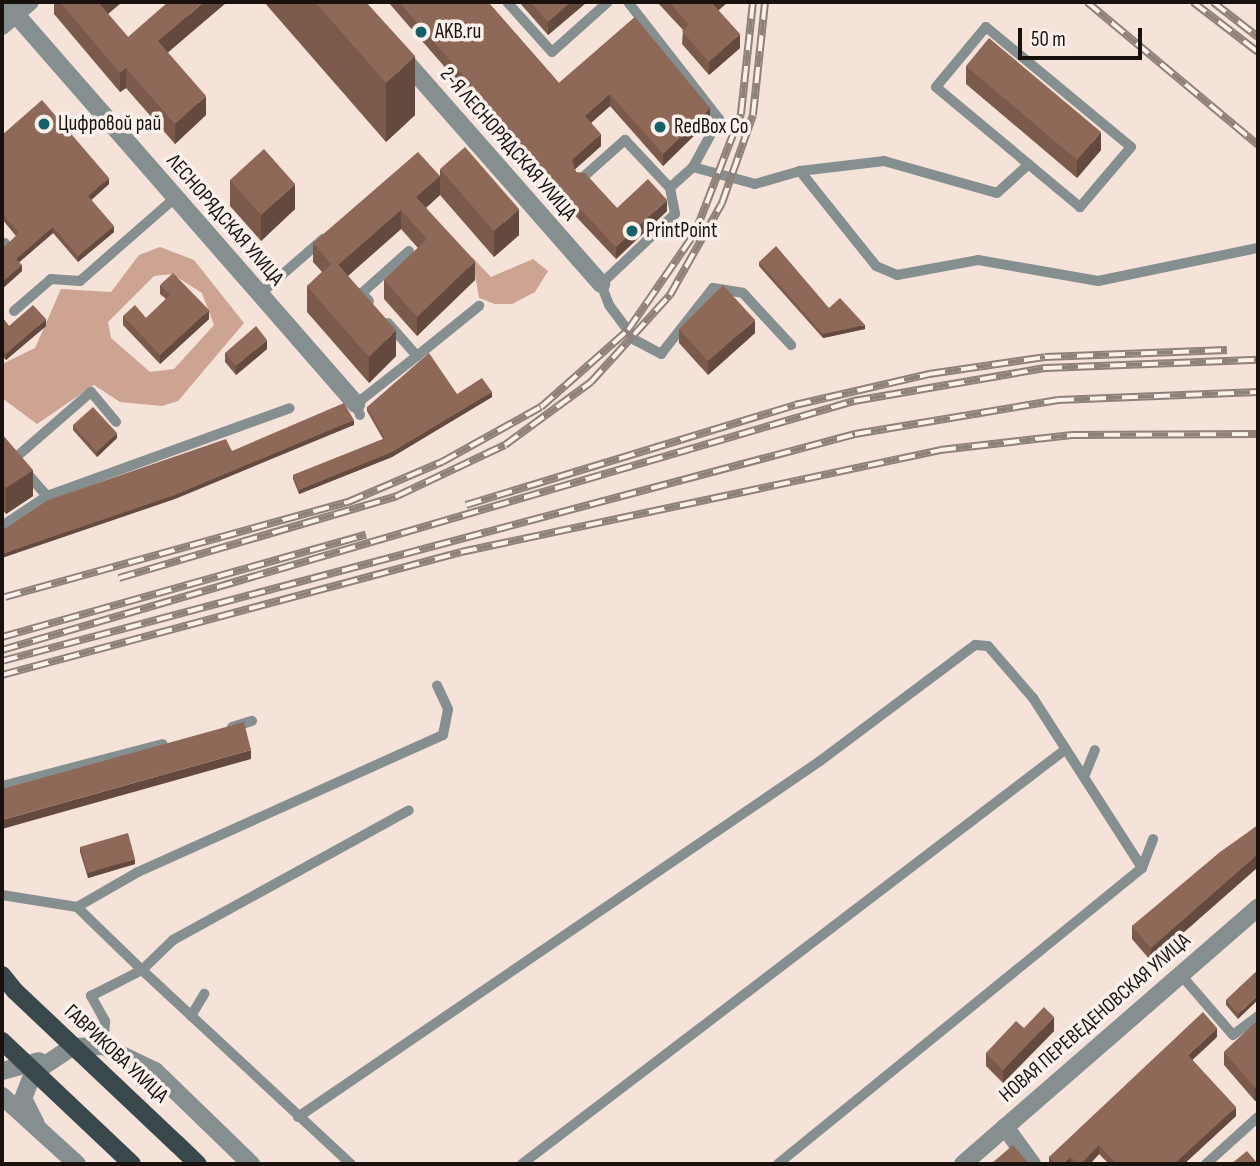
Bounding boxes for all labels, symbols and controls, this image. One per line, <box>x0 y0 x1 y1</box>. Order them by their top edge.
scale bar <box>1022 14 1146 58</box>
place label: AKB.ru <box>435 19 481 45</box>
marker: AKB.ru <box>413 24 429 40</box>
text: 50 m <box>1031 27 1066 52</box>
street label: 2-Я ЛЕСНОРЯДСКАЯ УЛИЦА <box>434 62 582 226</box>
place label: Цифровой рай <box>58 111 161 137</box>
place label: RedBox Co <box>674 114 748 140</box>
marker: Цифровой рай <box>36 116 52 132</box>
marker: RedBox Co <box>652 119 668 135</box>
street label: ЛЕСНОРЯДСКАЯ УЛИЦА <box>161 149 289 291</box>
place label: PrintPoint <box>646 218 717 244</box>
marker: PrintPoint <box>624 223 640 239</box>
street label: НОВАЯ ПЕРЕВЕДЕНОВСКАЯ УЛИЦА <box>994 928 1196 1108</box>
street label: ГАВРИКОВА УЛИЦА <box>59 999 173 1109</box>

